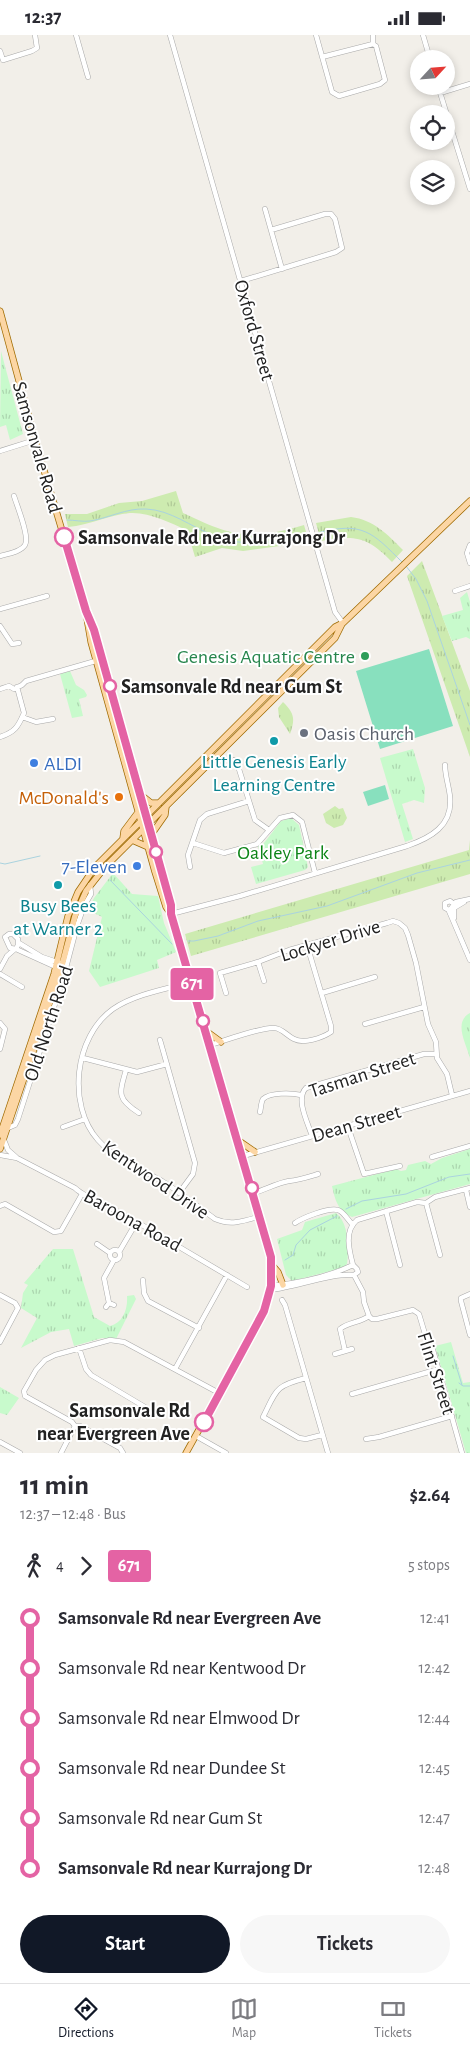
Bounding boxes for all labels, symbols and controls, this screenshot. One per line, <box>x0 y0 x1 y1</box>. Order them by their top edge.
text: 12:37 <box>25 8 62 27</box>
north arrow <box>410 50 455 95</box>
map controls <box>410 50 455 205</box>
button: locate <box>410 105 455 150</box>
button: layers <box>410 160 455 205</box>
street label: Oxford Street <box>230 278 278 384</box>
street label: Samsonvale Road <box>9 379 65 515</box>
marker: Samsonvale Rd near Kurrajong Dr <box>54 527 74 547</box>
place label: Samsonvale Rd near Kurrajong Dr <box>78 528 345 548</box>
place label: Genesis Aquatic Centre <box>177 647 355 667</box>
marker: Genesis Aquatic Centre <box>359 650 371 662</box>
place label: Samsonvale Rd near Gum St <box>121 677 342 697</box>
marker: Samsonvale Rd near Gum St <box>103 679 117 693</box>
place label: Oasis Church <box>314 724 414 744</box>
marker: Oasis Church <box>298 727 310 739</box>
marker: Little Genesis Early Learning Centre <box>268 735 280 747</box>
place label: Little Genesis Early Learning Centre <box>202 752 347 795</box>
place label: ALDI <box>44 754 82 774</box>
marker: ALDI <box>28 757 40 769</box>
place label: McDonald's <box>18 788 109 808</box>
marker: McDonald's <box>113 791 125 803</box>
park label: Oakley Park <box>237 843 329 863</box>
unlabelled marker <box>149 845 163 859</box>
place label: 7-Eleven <box>62 857 127 877</box>
marker: 7-Eleven <box>131 860 143 872</box>
marker: Busy Bees at Warner 2 <box>52 879 64 891</box>
place label: Busy Bees at Warner 2 <box>13 896 103 939</box>
street label: Lockyer Drive <box>278 916 383 966</box>
street label: Old North Road <box>21 963 77 1084</box>
line badge: 671 <box>163 968 221 1000</box>
text: 671 <box>181 975 203 993</box>
unlabelled marker <box>196 1014 210 1028</box>
street label: Tasman Street <box>306 1048 419 1102</box>
street label: Dean Street <box>309 1102 404 1146</box>
street label: Kentwood Drive <box>98 1137 213 1223</box>
unlabelled marker <box>245 1181 259 1195</box>
street label: Baroona Road <box>80 1186 185 1256</box>
street label: Flint Street <box>413 1330 459 1418</box>
place label: Samsonvale Rd near Evergreen Ave <box>37 1401 190 1444</box>
marker: Samsonvale Rd near Evergreen Ave <box>194 1412 214 1432</box>
text: 11 min <box>20 1472 89 1500</box>
text: $2.64 <box>409 1486 450 1505</box>
text: 12:37 – 12:48 · Bus <box>20 1506 126 1522</box>
icon: walk <box>20 1552 48 1580</box>
icon: forward <box>72 1552 100 1580</box>
text: 4 <box>56 1557 64 1573</box>
text: 671 <box>118 1557 141 1575</box>
text: 5 stops <box>408 1557 450 1573</box>
text: Samsonvale Rd near Evergreen Ave <box>58 1609 321 1628</box>
text: 12:41 <box>420 1610 450 1626</box>
text: Samsonvale Rd near Kentwood Dr <box>58 1659 306 1678</box>
text: 12:42 <box>419 1660 450 1676</box>
text: Samsonvale Rd near Elmwood Dr <box>58 1709 300 1728</box>
text: 12:44 <box>418 1710 450 1726</box>
text: Samsonvale Rd near Dundee St <box>58 1759 285 1778</box>
text: 12:45 <box>419 1760 450 1776</box>
text: Samsonvale Rd near Gum St <box>58 1809 262 1828</box>
text: 12:47 <box>419 1810 450 1826</box>
text: Samsonvale Rd near Kurrajong Dr <box>58 1859 312 1878</box>
text: 12:48 <box>418 1860 450 1876</box>
button: Start <box>20 1915 230 1973</box>
button: Tickets <box>240 1915 450 1973</box>
tab: Directions <box>58 1995 114 2042</box>
tab: Map <box>230 1995 258 2042</box>
tab: Tickets <box>374 1995 412 2042</box>

